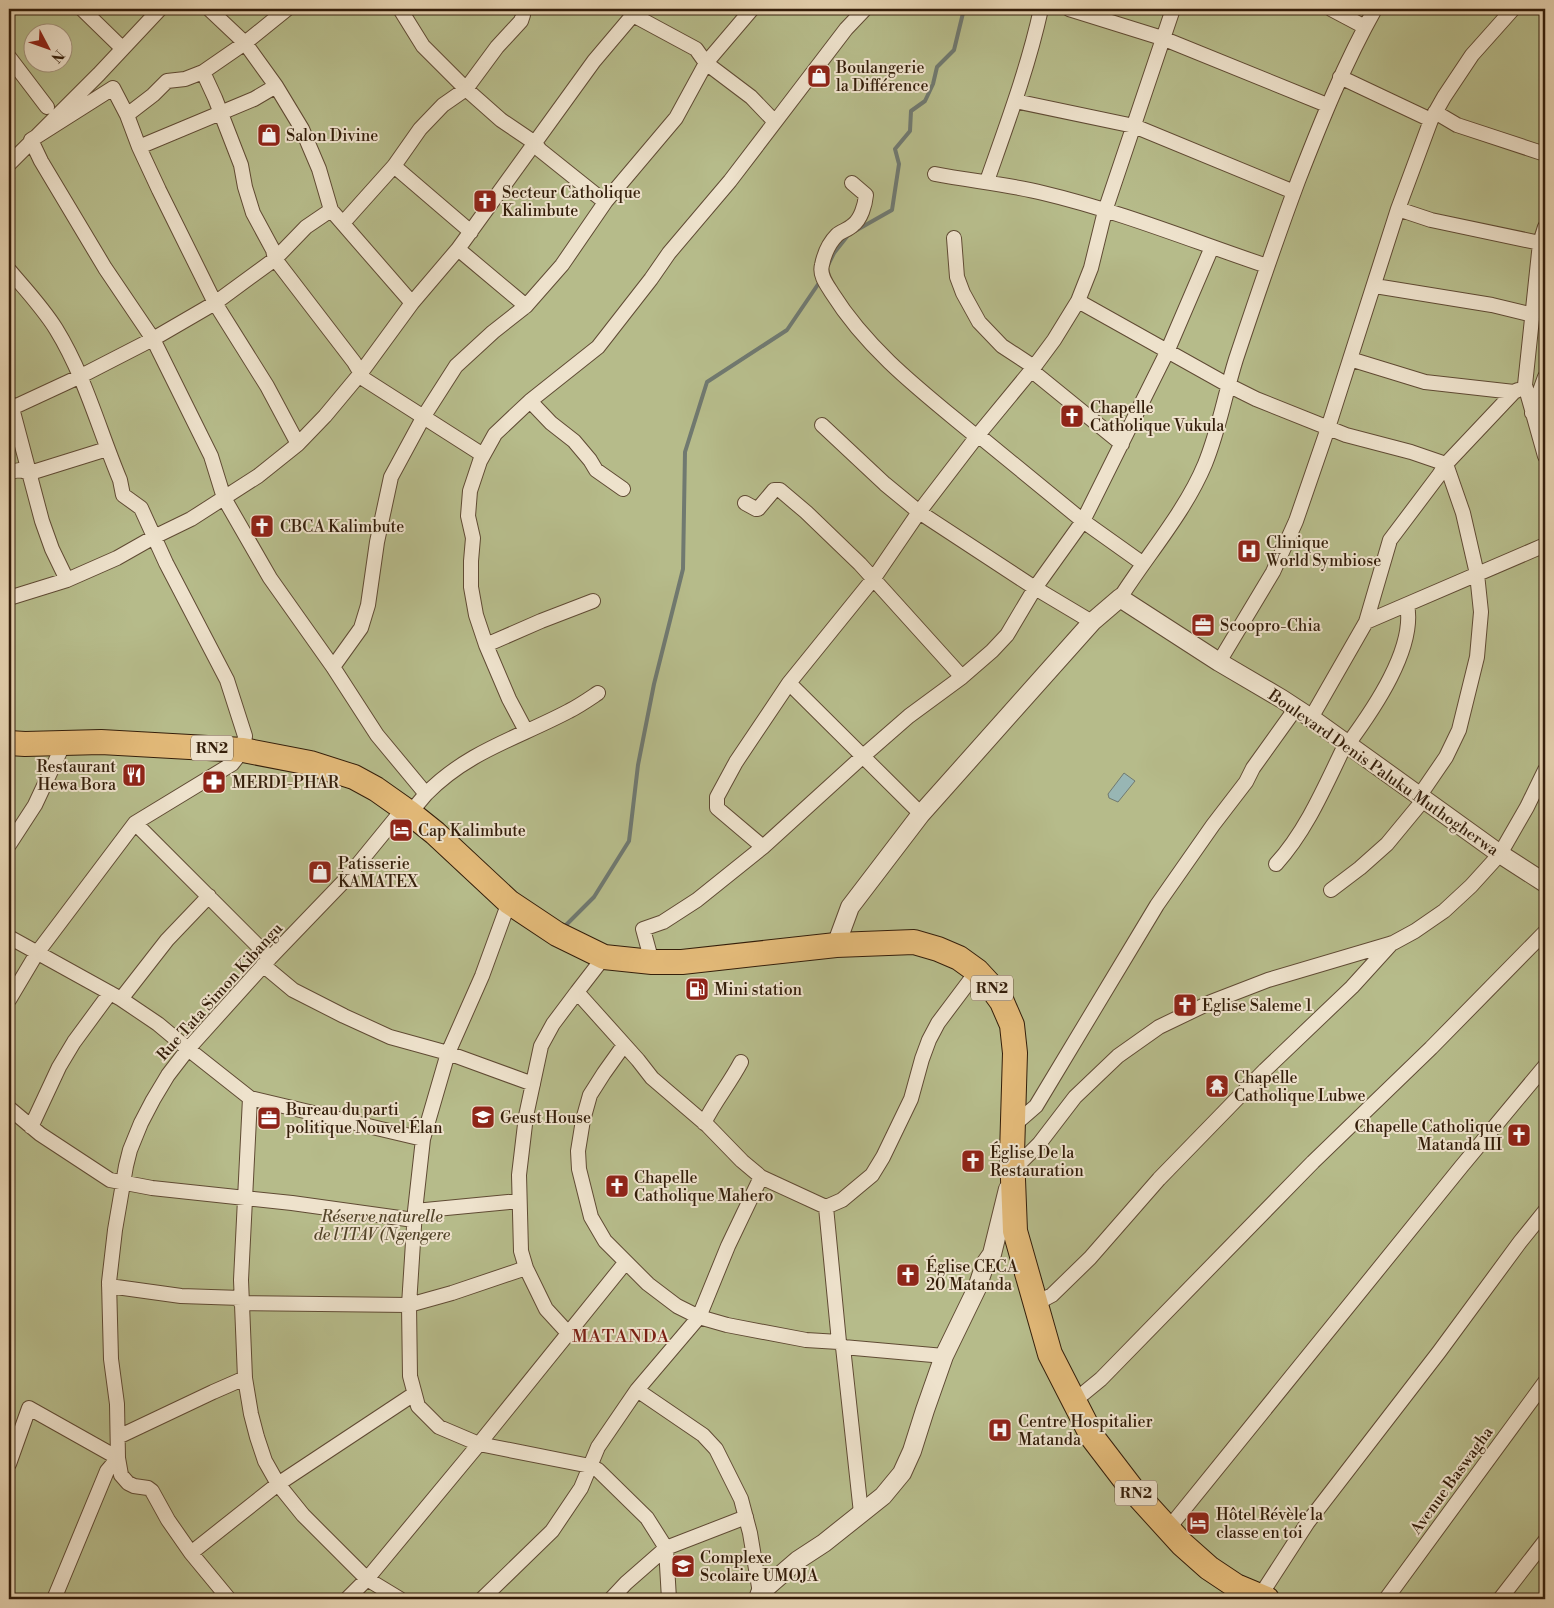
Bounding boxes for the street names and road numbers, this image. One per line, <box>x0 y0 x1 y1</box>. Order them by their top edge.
street label: Boulevard Denis Paluku Muthogherwa <box>1264 685 1503 861</box>
road number: RN2 <box>191 736 233 760</box>
street label: Rue Tata Simon Kibangu <box>153 919 287 1065</box>
road number: RN2 <box>971 976 1013 1000</box>
street label: Avenue Baswagha <box>1406 1422 1498 1539</box>
road number: RN2 <box>1115 1480 1157 1506</box>

